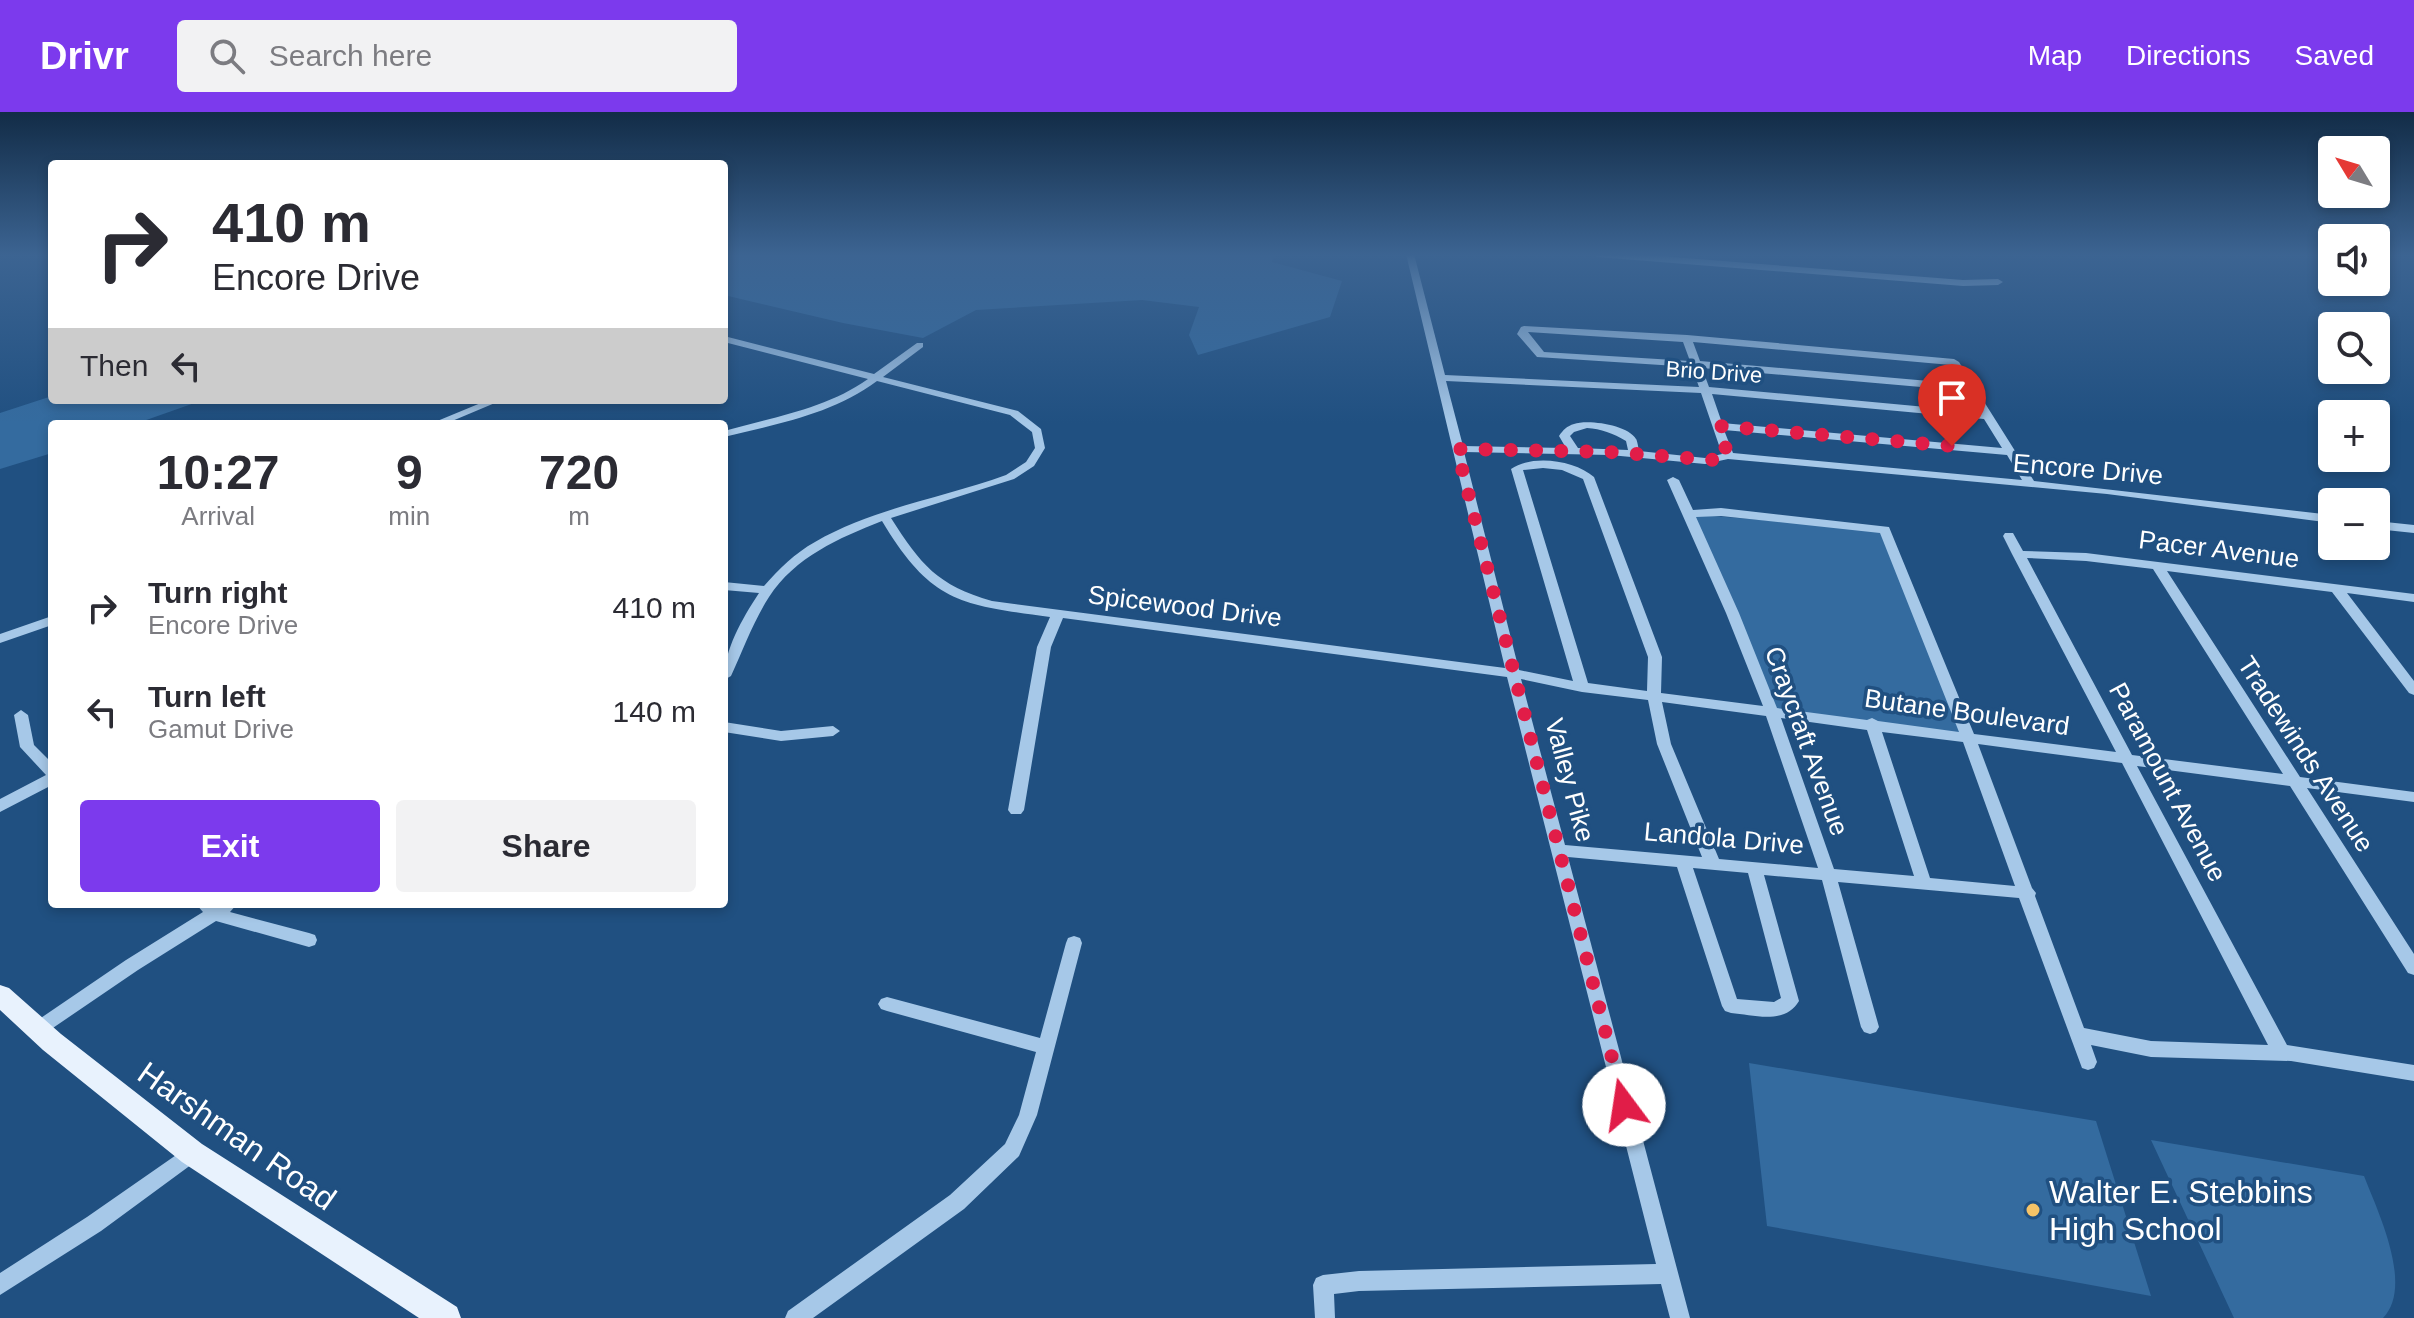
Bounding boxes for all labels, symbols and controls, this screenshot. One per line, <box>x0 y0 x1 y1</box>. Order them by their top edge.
search box <box>177 20 737 92</box>
icon: search <box>205 34 249 78</box>
text: Drivr <box>40 35 129 77</box>
text: Search here <box>269 39 432 72</box>
text: Map <box>2028 40 2082 71</box>
text: Directions <box>2126 40 2251 71</box>
text: Saved <box>2295 40 2374 71</box>
north arrow <box>2318 136 2390 208</box>
map controls <box>2318 136 2390 560</box>
text: 410 m <box>212 191 371 254</box>
icon: right <box>80 192 184 296</box>
button: sound <box>2318 224 2390 296</box>
text: Encore Drive <box>212 257 420 298</box>
button: search <box>2318 312 2390 384</box>
icon: left <box>164 344 208 388</box>
text: Then <box>80 349 148 382</box>
street label: Brio Drive <box>1665 356 1763 388</box>
pin <box>1918 364 1986 446</box>
icon: arrive <box>1930 376 1974 420</box>
button: + <box>2318 400 2390 472</box>
text: 10:27 <box>157 446 280 499</box>
text: 9 <box>396 446 423 499</box>
text: 720 <box>539 446 619 499</box>
street label: Encore Drive <box>2012 448 2164 490</box>
button: − <box>2318 488 2390 560</box>
text: Arrival <box>181 501 255 531</box>
text: min <box>388 501 430 531</box>
text: m <box>568 501 590 531</box>
street label: Pacer Avenue <box>2137 524 2301 574</box>
text: Turn right <box>148 576 287 609</box>
street label: Spicewood Drive <box>1086 579 1284 633</box>
icon: right <box>80 586 124 630</box>
text: 410 m <box>613 591 696 624</box>
text: Encore Drive <box>148 610 298 640</box>
street label: Craycraft Avenue <box>1759 642 1855 840</box>
street label: Tradewinds Avenue <box>2232 651 2380 857</box>
street label: Paramount Avenue <box>2103 678 2233 886</box>
text: Turn left <box>148 680 266 713</box>
street label: Butane Boulevard <box>1863 683 2071 741</box>
icon: left <box>80 690 124 734</box>
text: 140 m <box>613 695 696 728</box>
text: Gamut Drive <box>148 714 294 744</box>
street label: Valley Pike <box>1539 715 1601 845</box>
button: Exit <box>80 800 380 892</box>
button: Share <box>396 800 696 892</box>
street label: Landola Drive <box>1643 816 1805 860</box>
street label: Harshman Road <box>131 1054 343 1218</box>
position arrow <box>1582 1063 1666 1147</box>
place label: Walter E. Stebbins High School <box>2049 1174 2313 1247</box>
marker: Walter E. Stebbins High School <box>2024 1201 2042 1219</box>

